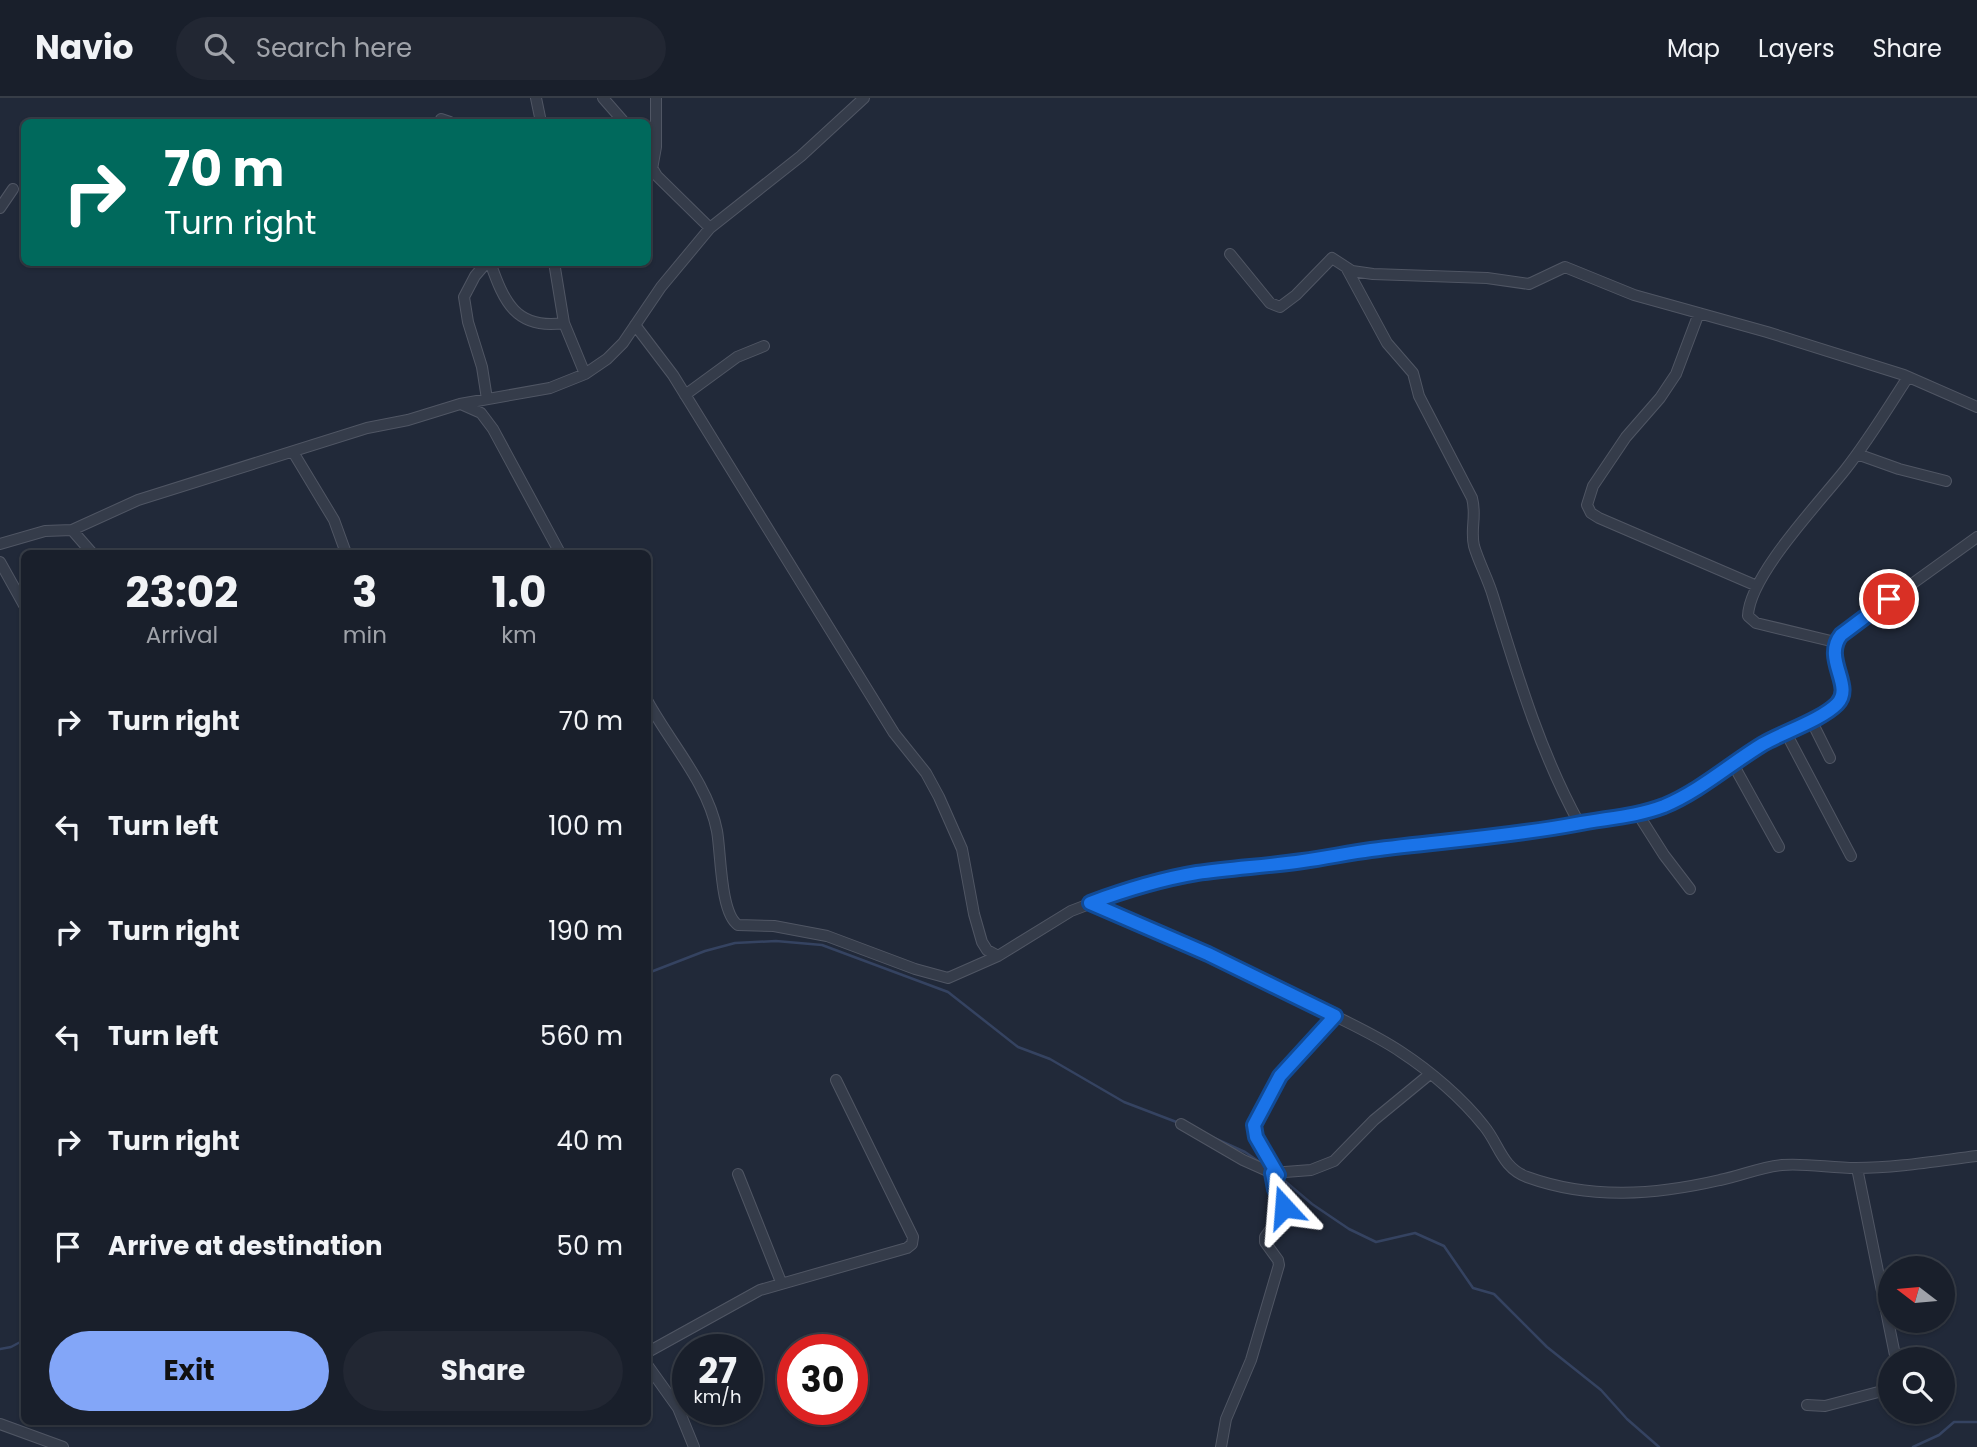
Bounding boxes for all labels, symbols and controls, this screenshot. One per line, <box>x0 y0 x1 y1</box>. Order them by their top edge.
search box <box>176 17 666 80</box>
text: Navio <box>35 24 134 71</box>
icon: search <box>200 29 238 67</box>
text: Search here <box>256 30 412 66</box>
text: Map <box>1667 32 1720 65</box>
text: Layers <box>1758 32 1834 65</box>
text: Share <box>1872 32 1942 65</box>
text: 70 m <box>164 135 284 203</box>
icon: right <box>49 147 140 238</box>
text: Turn right <box>164 200 316 245</box>
text: 23:02 <box>126 563 238 622</box>
text: 3 <box>352 563 378 622</box>
text: 1.0 <box>491 563 546 622</box>
pin <box>1859 569 1919 629</box>
icon: arrive <box>1870 580 1908 618</box>
text: Arrival <box>146 619 218 651</box>
text: min <box>343 619 387 651</box>
text: km <box>501 619 537 651</box>
icon: right <box>49 703 87 741</box>
text: Turn right <box>108 703 240 739</box>
text: 70 m <box>559 703 623 739</box>
icon: left <box>49 808 87 846</box>
text: Turn left <box>108 808 219 844</box>
text: 100 m <box>548 808 623 844</box>
icon: right <box>49 913 87 951</box>
text: Turn right <box>108 913 240 949</box>
text: 190 m <box>548 913 623 949</box>
icon: left <box>49 1018 87 1056</box>
text: Turn left <box>108 1018 219 1054</box>
text: 560 m <box>540 1018 623 1054</box>
icon: right <box>49 1123 87 1161</box>
text: Turn right <box>108 1123 240 1159</box>
text: 40 m <box>557 1123 623 1159</box>
position arrow <box>1247 1170 1321 1244</box>
icon: arrive <box>49 1228 87 1266</box>
text: Arrive at destination <box>108 1228 383 1264</box>
text: 50 m <box>557 1228 623 1264</box>
north arrow <box>1878 1256 1955 1334</box>
map controls <box>1878 1256 1955 1424</box>
button: Exit <box>49 1331 329 1411</box>
button: Share <box>343 1331 623 1411</box>
speed limit sign: 30 <box>777 1334 868 1425</box>
text: 27 <box>698 1346 737 1395</box>
button: search <box>1878 1347 1955 1424</box>
text: km/h <box>694 1384 741 1409</box>

